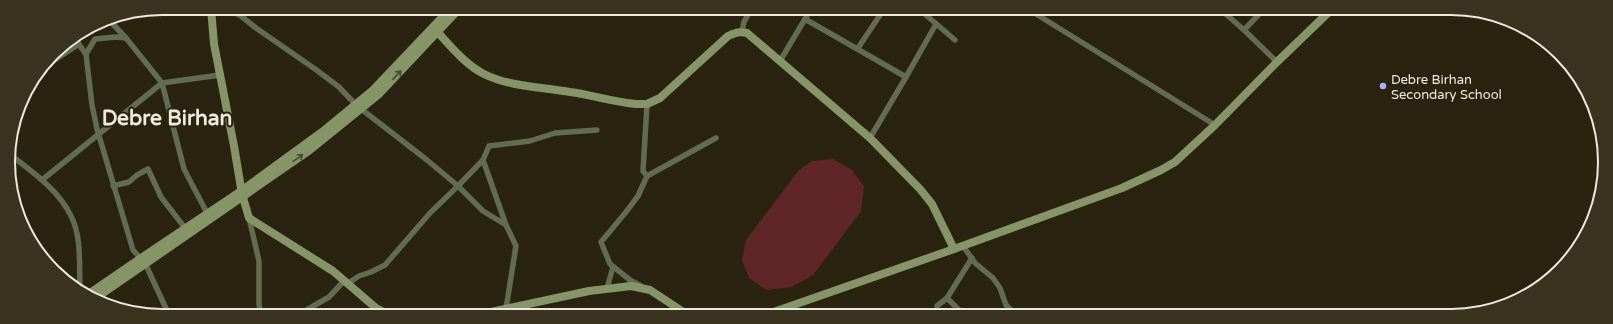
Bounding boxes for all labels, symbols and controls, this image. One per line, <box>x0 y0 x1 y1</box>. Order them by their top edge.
one-way arrow <box>392 70 402 80</box>
place label: Debre Birhan Secondary School <box>1391 72 1502 103</box>
marker: Debre Birhan Secondary School <box>1378 81 1388 91</box>
district label: Debre Birhan <box>102 106 232 131</box>
one-way arrow <box>292 154 303 162</box>

